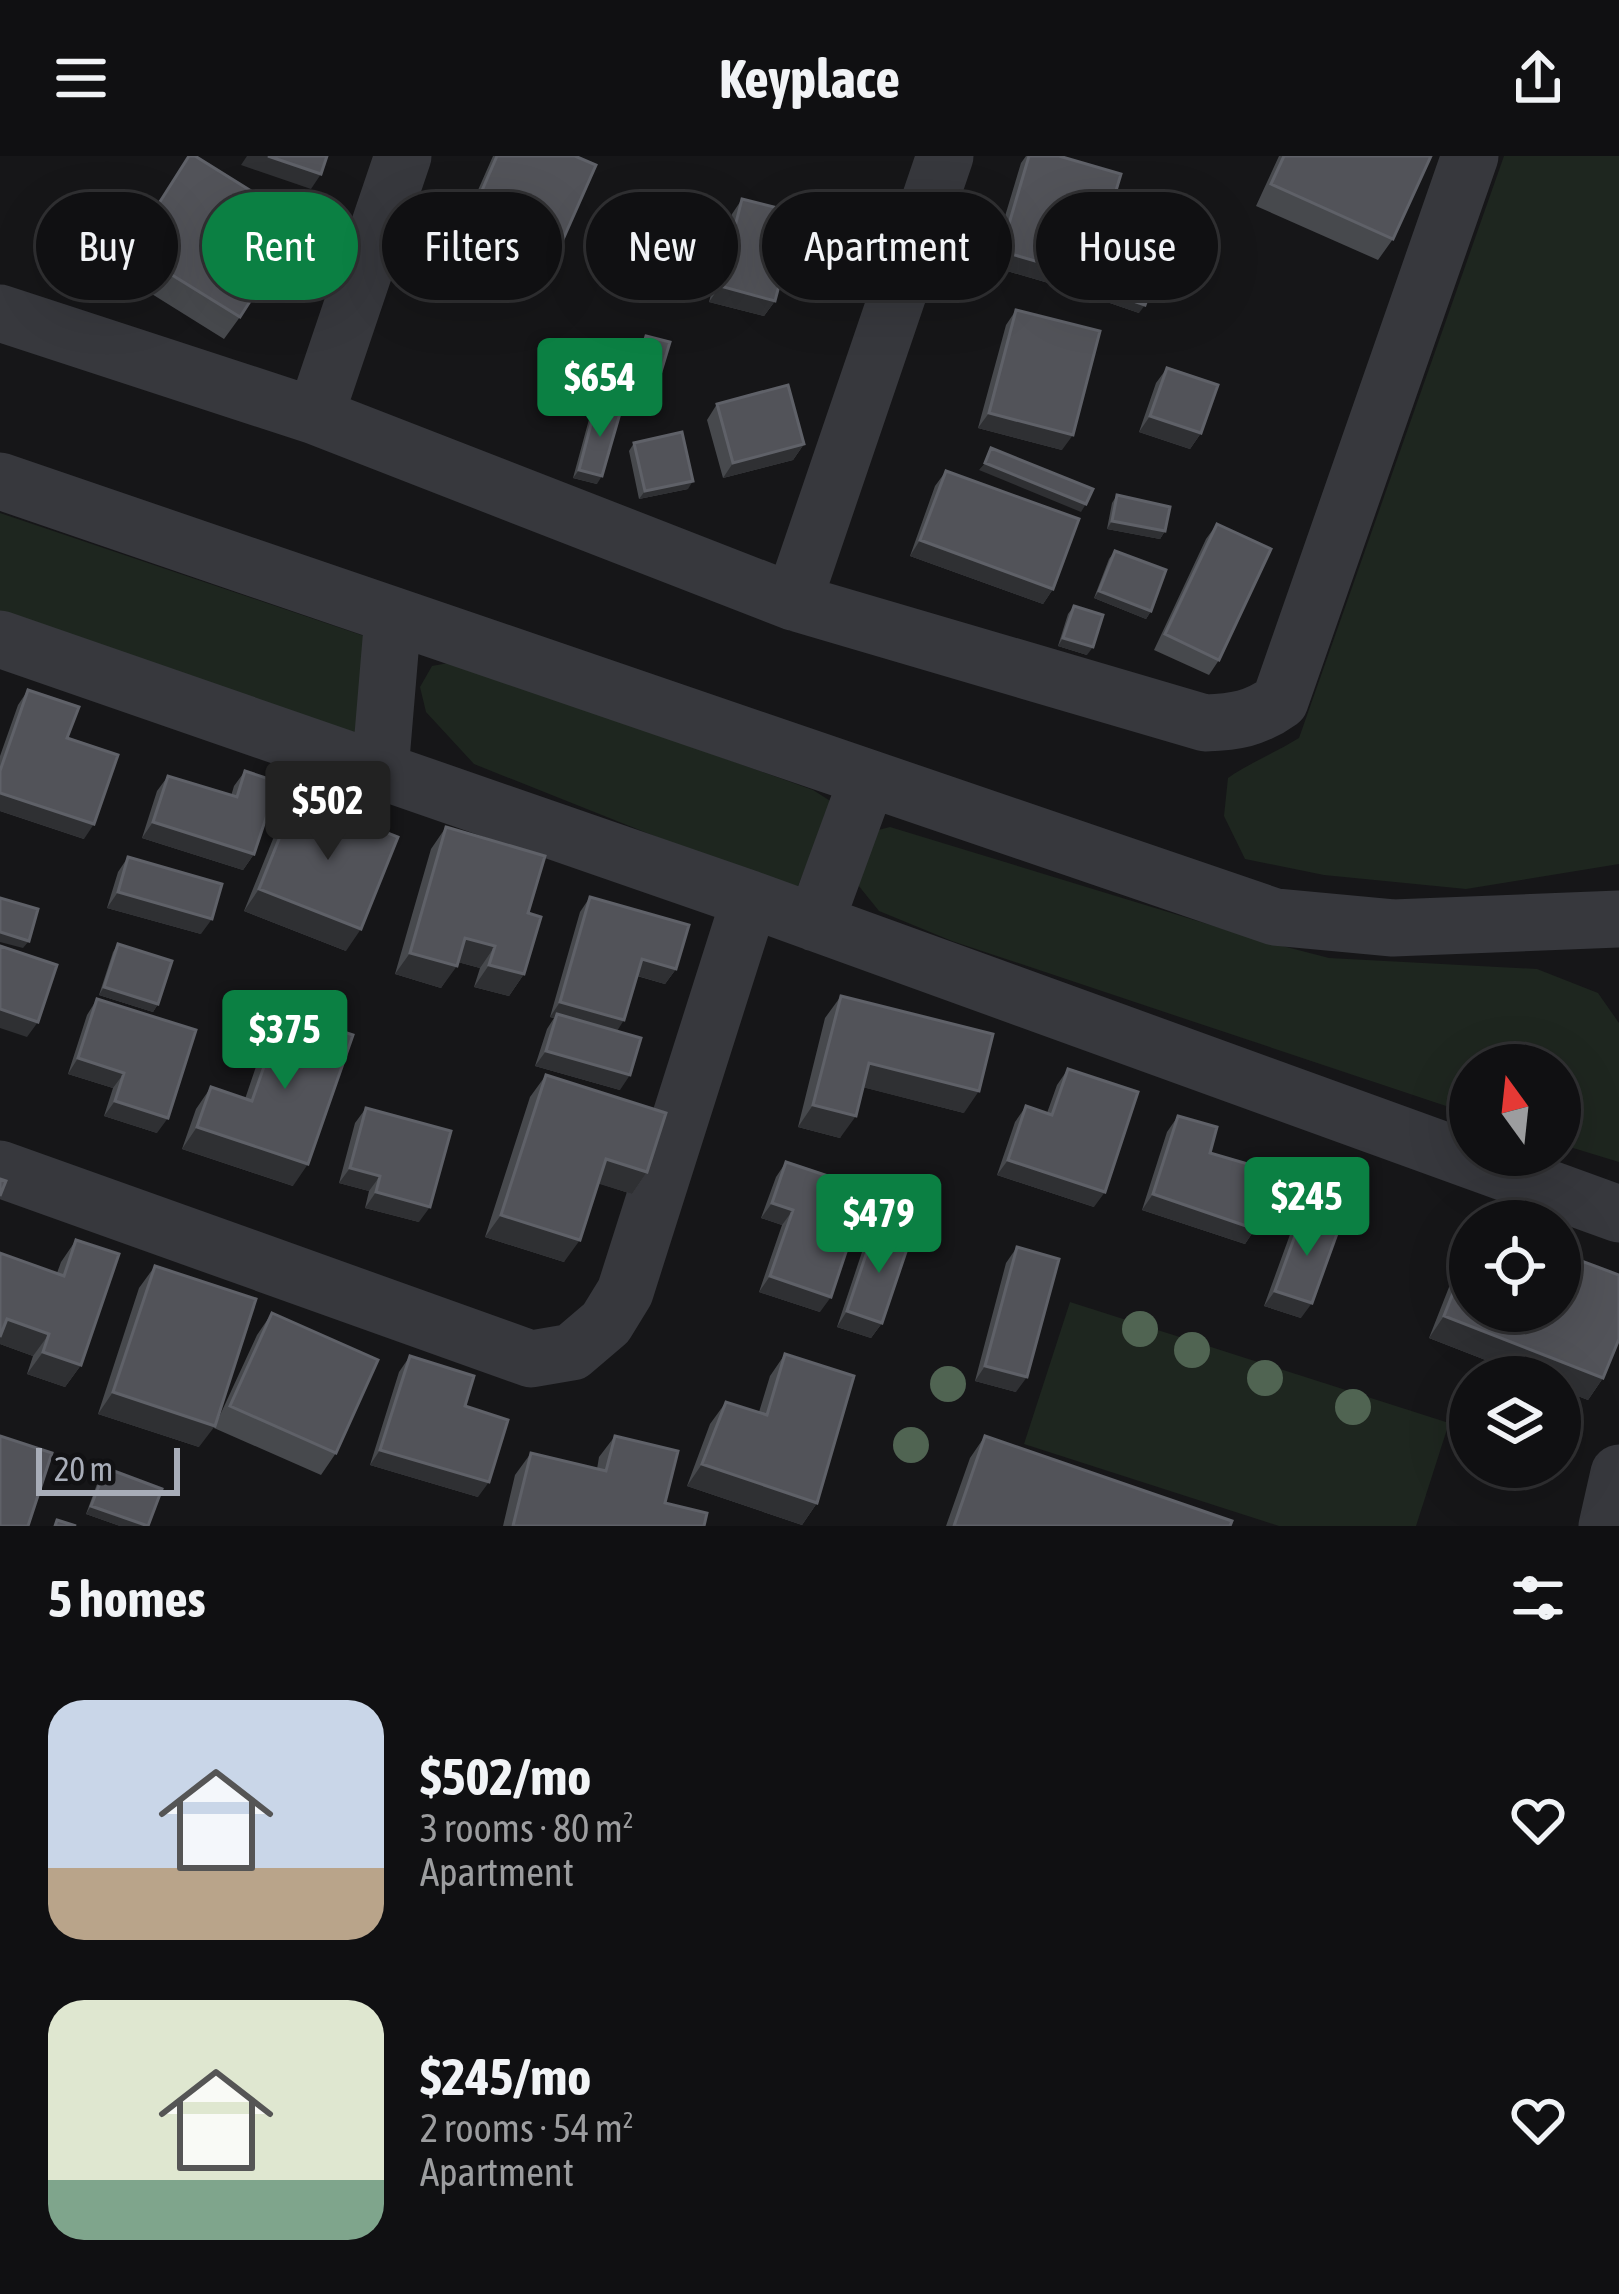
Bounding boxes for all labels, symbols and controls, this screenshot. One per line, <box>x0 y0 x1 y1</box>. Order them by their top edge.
icon: menu <box>48 45 114 111</box>
icon: share <box>1505 45 1571 111</box>
text: Keyplace <box>719 48 900 109</box>
chip: Buy <box>36 192 178 300</box>
chip: Rent <box>202 192 358 300</box>
chip: Filters <box>382 192 562 300</box>
chip: New <box>586 192 738 300</box>
chip: Apartment <box>762 192 1012 300</box>
chip: House <box>1036 192 1218 300</box>
pin: $654 <box>529 338 671 440</box>
text: $654 <box>564 355 636 399</box>
pin: $502 <box>257 761 399 863</box>
text: $502 <box>292 778 364 822</box>
pin: $375 <box>214 990 356 1092</box>
text: $375 <box>249 1007 321 1051</box>
north arrow <box>1449 1044 1581 1176</box>
map controls <box>1449 1044 1581 1488</box>
pin: $245 <box>1236 1157 1378 1259</box>
pin: $479 <box>808 1174 950 1276</box>
text: $245 <box>1271 1174 1343 1218</box>
text: $479 <box>843 1191 915 1235</box>
button: locate <box>1449 1200 1581 1332</box>
button: layers <box>1449 1356 1581 1488</box>
scale bar <box>36 1442 180 1495</box>
text: 20 m <box>54 1450 113 1488</box>
icon: filters <box>1505 1565 1571 1631</box>
text: 5 homes <box>48 1569 206 1628</box>
text: $502/mo <box>420 1747 591 1806</box>
icon: home <box>144 1748 288 1892</box>
icon: heart <box>1505 1787 1571 1853</box>
text: 3 rooms · 80 m² <box>420 1806 634 1850</box>
text: Apartment <box>420 1850 574 1894</box>
text: $245/mo <box>420 2047 591 2106</box>
icon: home <box>144 2048 288 2192</box>
icon: heart <box>1505 2087 1571 2153</box>
text: 2 rooms · 54 m² <box>420 2106 634 2150</box>
text: Apartment <box>420 2150 574 2194</box>

